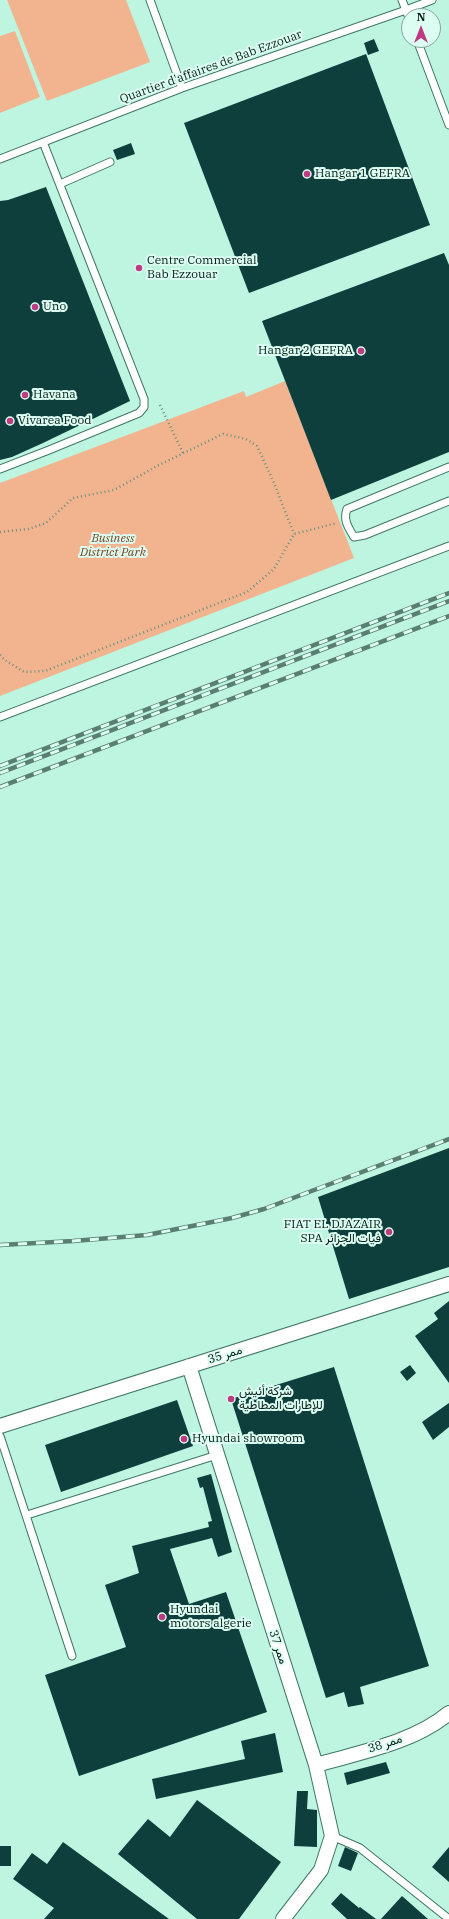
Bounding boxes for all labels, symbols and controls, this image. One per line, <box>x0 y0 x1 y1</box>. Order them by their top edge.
north arrow <box>401 8 441 48</box>
text: N <box>417 10 425 24</box>
street label: Quartier d'affaires de Bab Ezzouar <box>118 27 304 107</box>
place label: Hangar 1 GEFRA <box>315 167 410 181</box>
marker: Hangar 1 GEFRA <box>302 169 312 179</box>
place label: Centre Commercial Bab Ezzouar <box>147 254 257 282</box>
marker: Centre Commercial Bab Ezzouar <box>134 263 144 273</box>
place label: Uno <box>43 300 66 314</box>
marker: Uno <box>30 302 40 312</box>
place label: Hangar 2 GEFRA <box>258 344 353 358</box>
marker: Hangar 2 GEFRA <box>356 346 366 356</box>
place label: Havana <box>33 388 76 402</box>
marker: Havana <box>20 390 30 400</box>
place label: Vivarea Food <box>18 414 92 428</box>
marker: Vivarea Food <box>5 416 15 426</box>
park label: Business District Park <box>80 532 146 560</box>
place label: FIAT EL DJAZAIR SPA فيات الجزائر <box>284 1218 381 1246</box>
marker: FIAT EL DJAZAIR SPA فيات الجزائر <box>384 1227 394 1237</box>
street label: ممر 35 <box>206 1343 244 1367</box>
place label: شركة أئيش للإطارات المطاطية <box>239 1385 323 1413</box>
marker: شركة أئيش للإطارات المطاطية <box>226 1394 236 1404</box>
place label: Hyundai showroom <box>192 1432 303 1446</box>
marker: Hyundai showroom <box>179 1434 189 1444</box>
place label: Hyundai motors algerie <box>170 1603 252 1631</box>
marker: Hyundai motors algerie <box>157 1612 167 1622</box>
street label: ممر 37 <box>266 1628 290 1666</box>
street label: ممر 38 <box>366 1732 404 1756</box>

